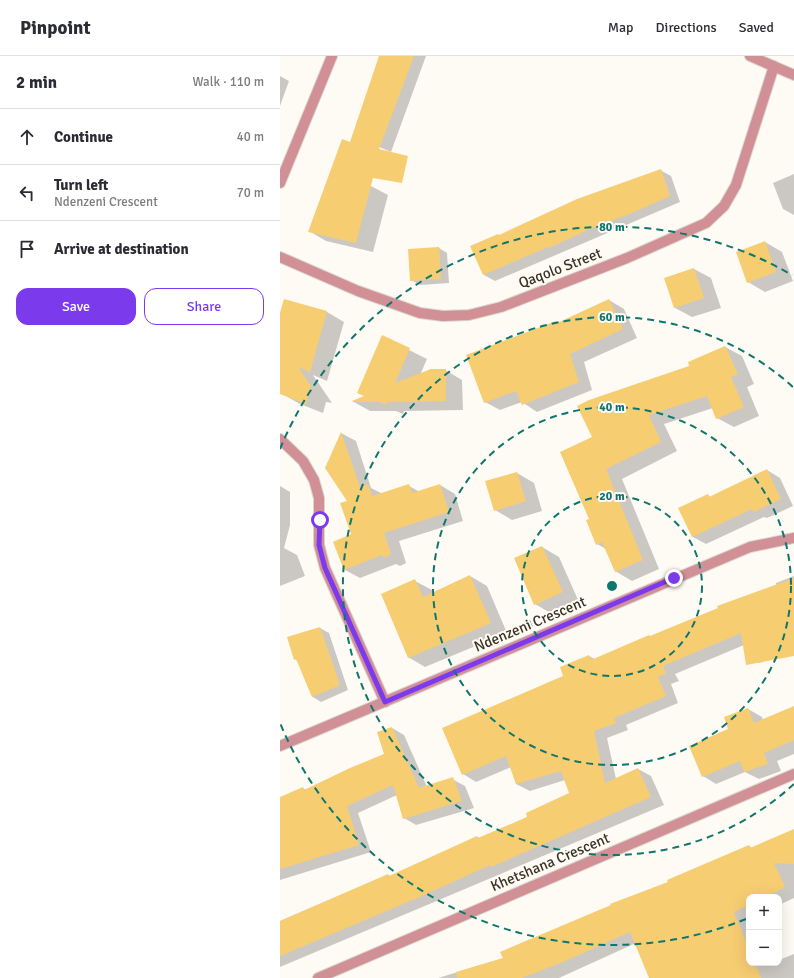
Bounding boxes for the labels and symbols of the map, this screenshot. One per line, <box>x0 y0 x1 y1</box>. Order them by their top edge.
text: 80 m <box>599 220 625 235</box>
street label: Qaqolo Street <box>516 244 604 292</box>
text: 60 m <box>599 310 625 325</box>
text: 40 m <box>599 400 625 415</box>
text: 20 m <box>599 489 625 504</box>
route start <box>311 511 329 529</box>
route end <box>665 569 683 587</box>
centre of rings <box>605 579 619 593</box>
street label: Ndenzeni Crescent <box>471 592 589 656</box>
street label: Khetshana Crescent <box>488 829 612 895</box>

